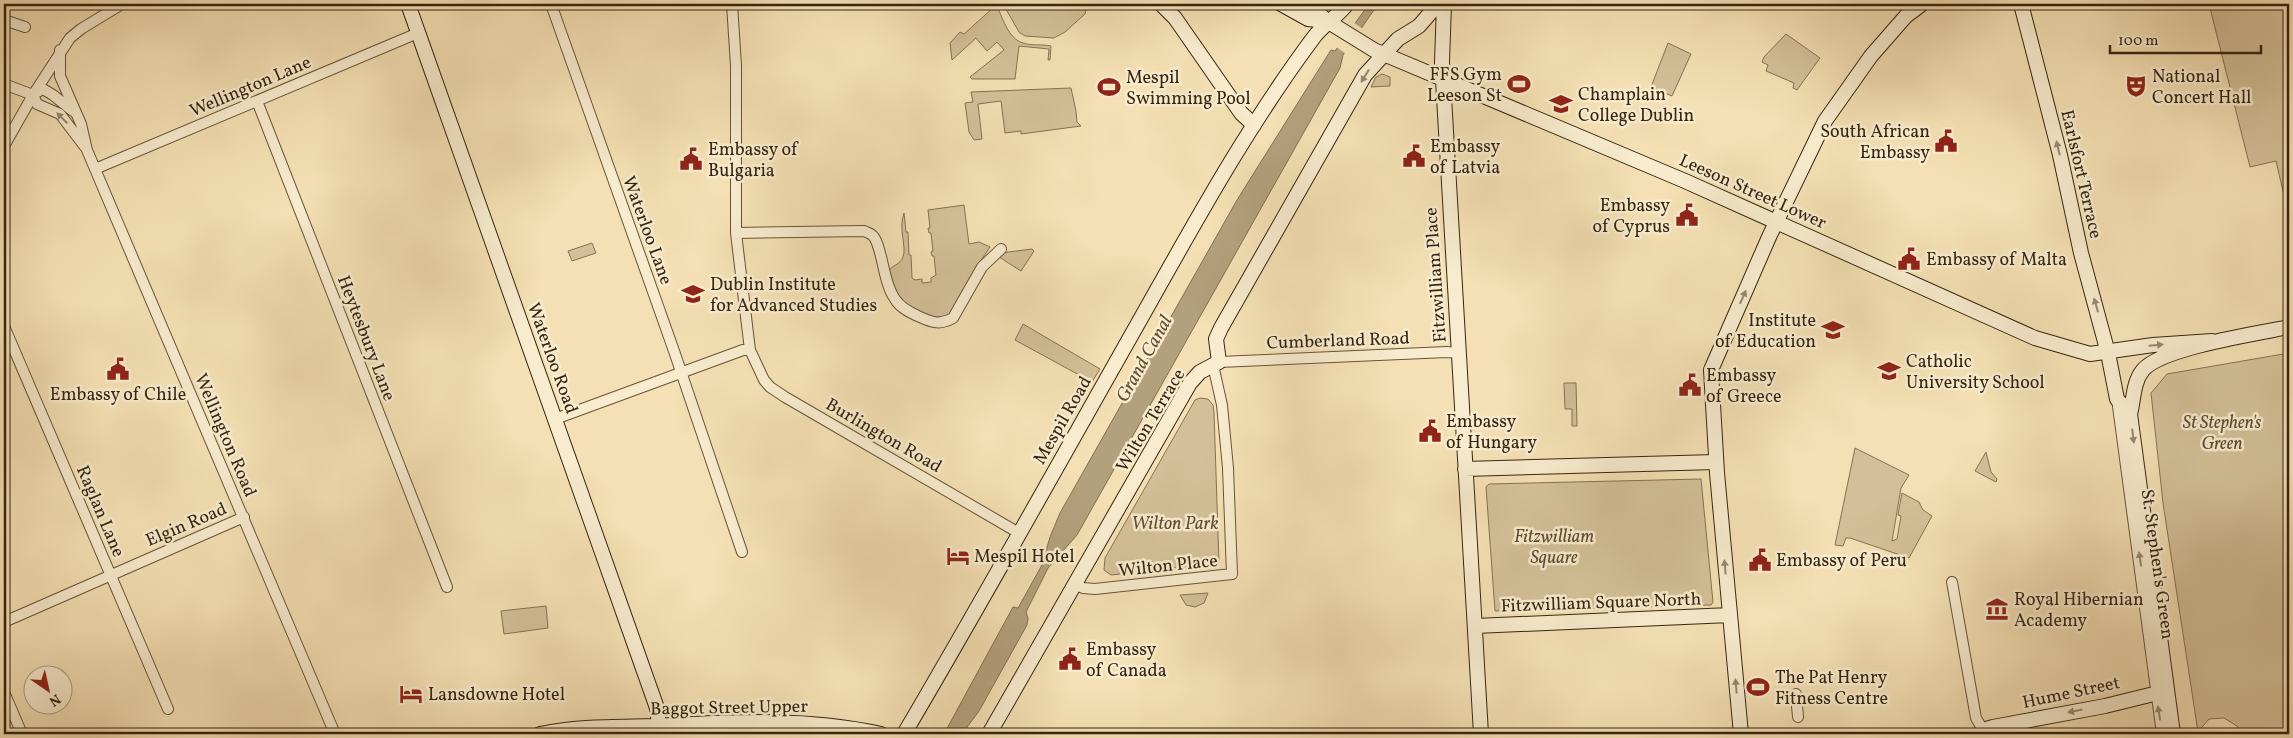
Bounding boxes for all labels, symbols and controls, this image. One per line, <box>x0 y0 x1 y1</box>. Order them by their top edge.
scale bar <box>2110 22 2262 54</box>
text: 100 m <box>2118 31 2158 52</box>
street label: Wellington Lane <box>186 51 315 124</box>
place label: FFS Gym Leeson St <box>1427 63 1502 109</box>
place label: National Concert Hall <box>2152 65 2251 111</box>
place label: Mespil Swimming Pool <box>1126 66 1251 112</box>
one-way arrow <box>1360 70 1369 83</box>
sports icon: FFS Gym Leeson St <box>1506 71 1532 97</box>
theatre icon: National Concert Hall <box>2123 73 2149 99</box>
sports icon: Mespil Swimming Pool <box>1096 74 1122 100</box>
place label: Champlain College Dublin <box>1578 83 1695 129</box>
school or university icon: Champlain College Dublin <box>1548 91 1574 117</box>
street label: Earlsfort Terrace <box>2054 107 2108 241</box>
one-way arrow <box>56 112 68 124</box>
place label: South African Embassy <box>1820 120 1930 166</box>
public building icon: South African Embassy <box>1933 128 1959 154</box>
place label: Embassy of Latvia <box>1430 135 1501 181</box>
place label: Embassy of Bulgaria <box>708 138 799 184</box>
one-way arrow <box>2053 140 2061 155</box>
public building icon: Embassy of Latvia <box>1401 143 1427 169</box>
public building icon: Embassy of Bulgaria <box>678 146 704 172</box>
street label: Leeson Street Lower <box>1675 149 1830 236</box>
street label: Waterloo Lane <box>615 173 678 288</box>
place label: Embassy of Cyprus <box>1592 194 1670 240</box>
public building icon: Embassy of Cyprus <box>1674 202 1700 228</box>
street label: Fitzwilliam Place <box>1419 206 1454 343</box>
public building icon: Embassy of Malta <box>1896 246 1922 272</box>
place label: Embassy of Malta <box>1926 248 2067 273</box>
street label: Heytesbury Lane <box>330 272 401 405</box>
place label: Dublin Institute for Advanced Studies <box>710 273 877 319</box>
school or university icon: Dublin Institute for Advanced Studies <box>680 281 706 307</box>
one-way arrow <box>1739 290 1747 304</box>
one-way arrow <box>2091 298 2099 313</box>
street label: Waterloo Road <box>520 300 583 418</box>
place label: Institute of Education <box>1715 309 1816 355</box>
water label: Grand Canal <box>1110 311 1179 407</box>
school or university icon: Institute of Education <box>1820 317 1846 343</box>
street label: Cumberland Road <box>1266 327 1410 356</box>
one-way arrow <box>2149 340 2165 348</box>
place label: Catholic University School <box>1906 350 2045 396</box>
public building icon: Embassy of Chile <box>105 356 131 382</box>
school or university icon: Catholic University School <box>1876 358 1902 384</box>
place label: Embassy of Greece <box>1706 364 1781 410</box>
street label: Wilton Terrace <box>1111 365 1192 477</box>
street label: Wellington Road <box>187 370 262 501</box>
street label: Mespil Road <box>1028 372 1099 469</box>
public building icon: Embassy of Greece <box>1677 372 1703 398</box>
place label: Embassy of Chile <box>50 383 186 408</box>
street label: Burlington Road <box>821 393 946 480</box>
place label: Embassy of Hungary <box>1446 410 1537 456</box>
park label: St Stephen's Green <box>2183 411 2262 457</box>
public building icon: Embassy of Hungary <box>1417 418 1443 444</box>
one-way arrow <box>2129 428 2137 444</box>
street label: Raglan Lane <box>69 462 130 561</box>
street label: St. Stephen's Green <box>2134 488 2179 641</box>
street label: Elgin Road <box>142 497 231 554</box>
park label: Wilton Park <box>1132 512 1218 537</box>
park label: Fitzwilliam Square <box>1514 525 1594 571</box>
hotel icon: Mespil Hotel <box>945 543 971 569</box>
place label: Mespil Hotel <box>974 545 1075 570</box>
public building icon: Embassy of Peru <box>1747 547 1773 573</box>
street label: Wilton Place <box>1117 549 1219 584</box>
place label: Embassy of Peru <box>1776 549 1907 574</box>
one-way arrow <box>2136 551 2144 567</box>
one-way arrow <box>1721 558 1729 574</box>
street label: Fitzwilliam Square North <box>1500 588 1702 619</box>
place label: Royal Hibernian Academy <box>2014 588 2144 634</box>
museum icon: Royal Hibernian Academy <box>1984 596 2010 622</box>
place label: Embassy of Canada <box>1086 638 1167 684</box>
public building icon: Embassy of Canada <box>1057 646 1083 672</box>
north arrow <box>22 666 72 716</box>
place label: The Pat Henry Fitness Centre <box>1775 666 1888 712</box>
street label: Hume Street <box>2020 671 2122 716</box>
sports icon: The Pat Henry Fitness Centre <box>1745 674 1771 700</box>
one-way arrow <box>1732 677 1740 693</box>
hotel icon: Lansdowne Hotel <box>398 681 424 707</box>
place label: Lansdowne Hotel <box>428 683 565 708</box>
text: N <box>45 689 64 710</box>
street label: Baggot Street Upper <box>650 695 809 722</box>
one-way arrow <box>2155 705 2163 721</box>
one-way arrow <box>2067 708 2083 716</box>

